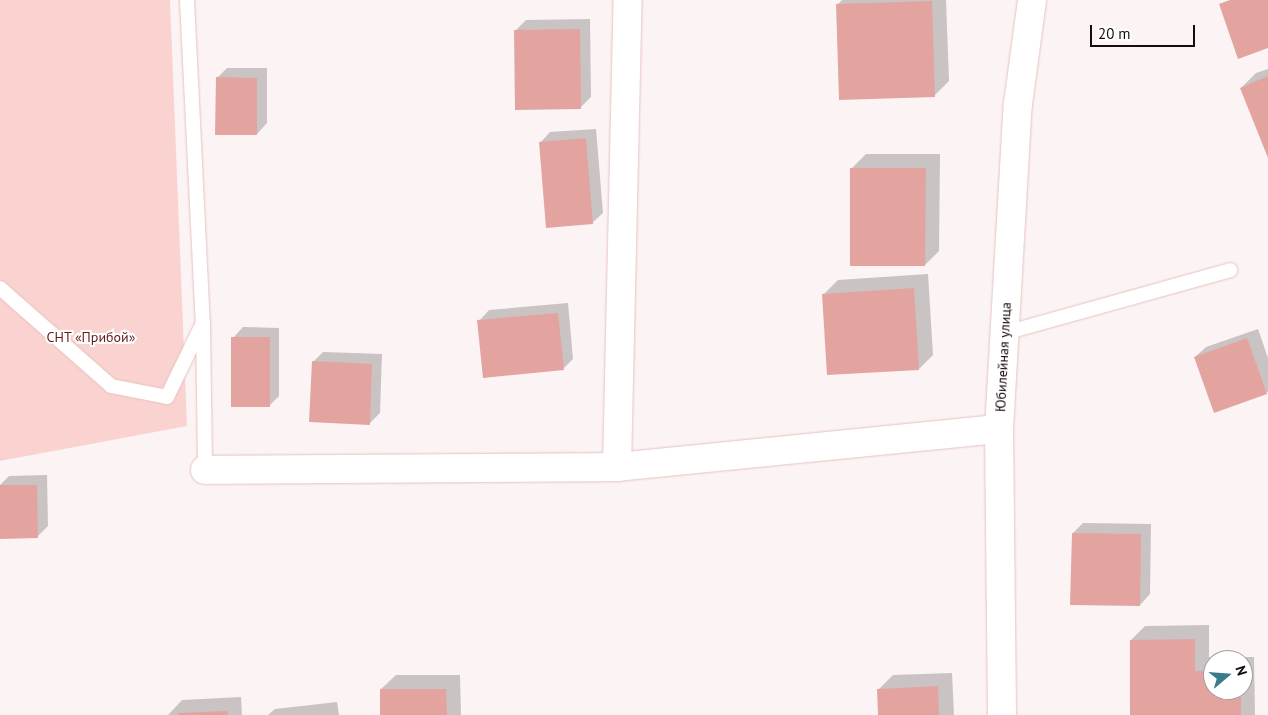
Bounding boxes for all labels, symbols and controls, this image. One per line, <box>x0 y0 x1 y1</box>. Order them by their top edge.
scale bar <box>1093 15 1198 47</box>
text: 20 m <box>1098 24 1131 43</box>
street label: Юбилейная улица <box>992 302 1014 412</box>
park label: СНТ «Прибой» <box>46 329 136 345</box>
north arrow <box>1203 650 1253 700</box>
text: N <box>1231 664 1251 678</box>

